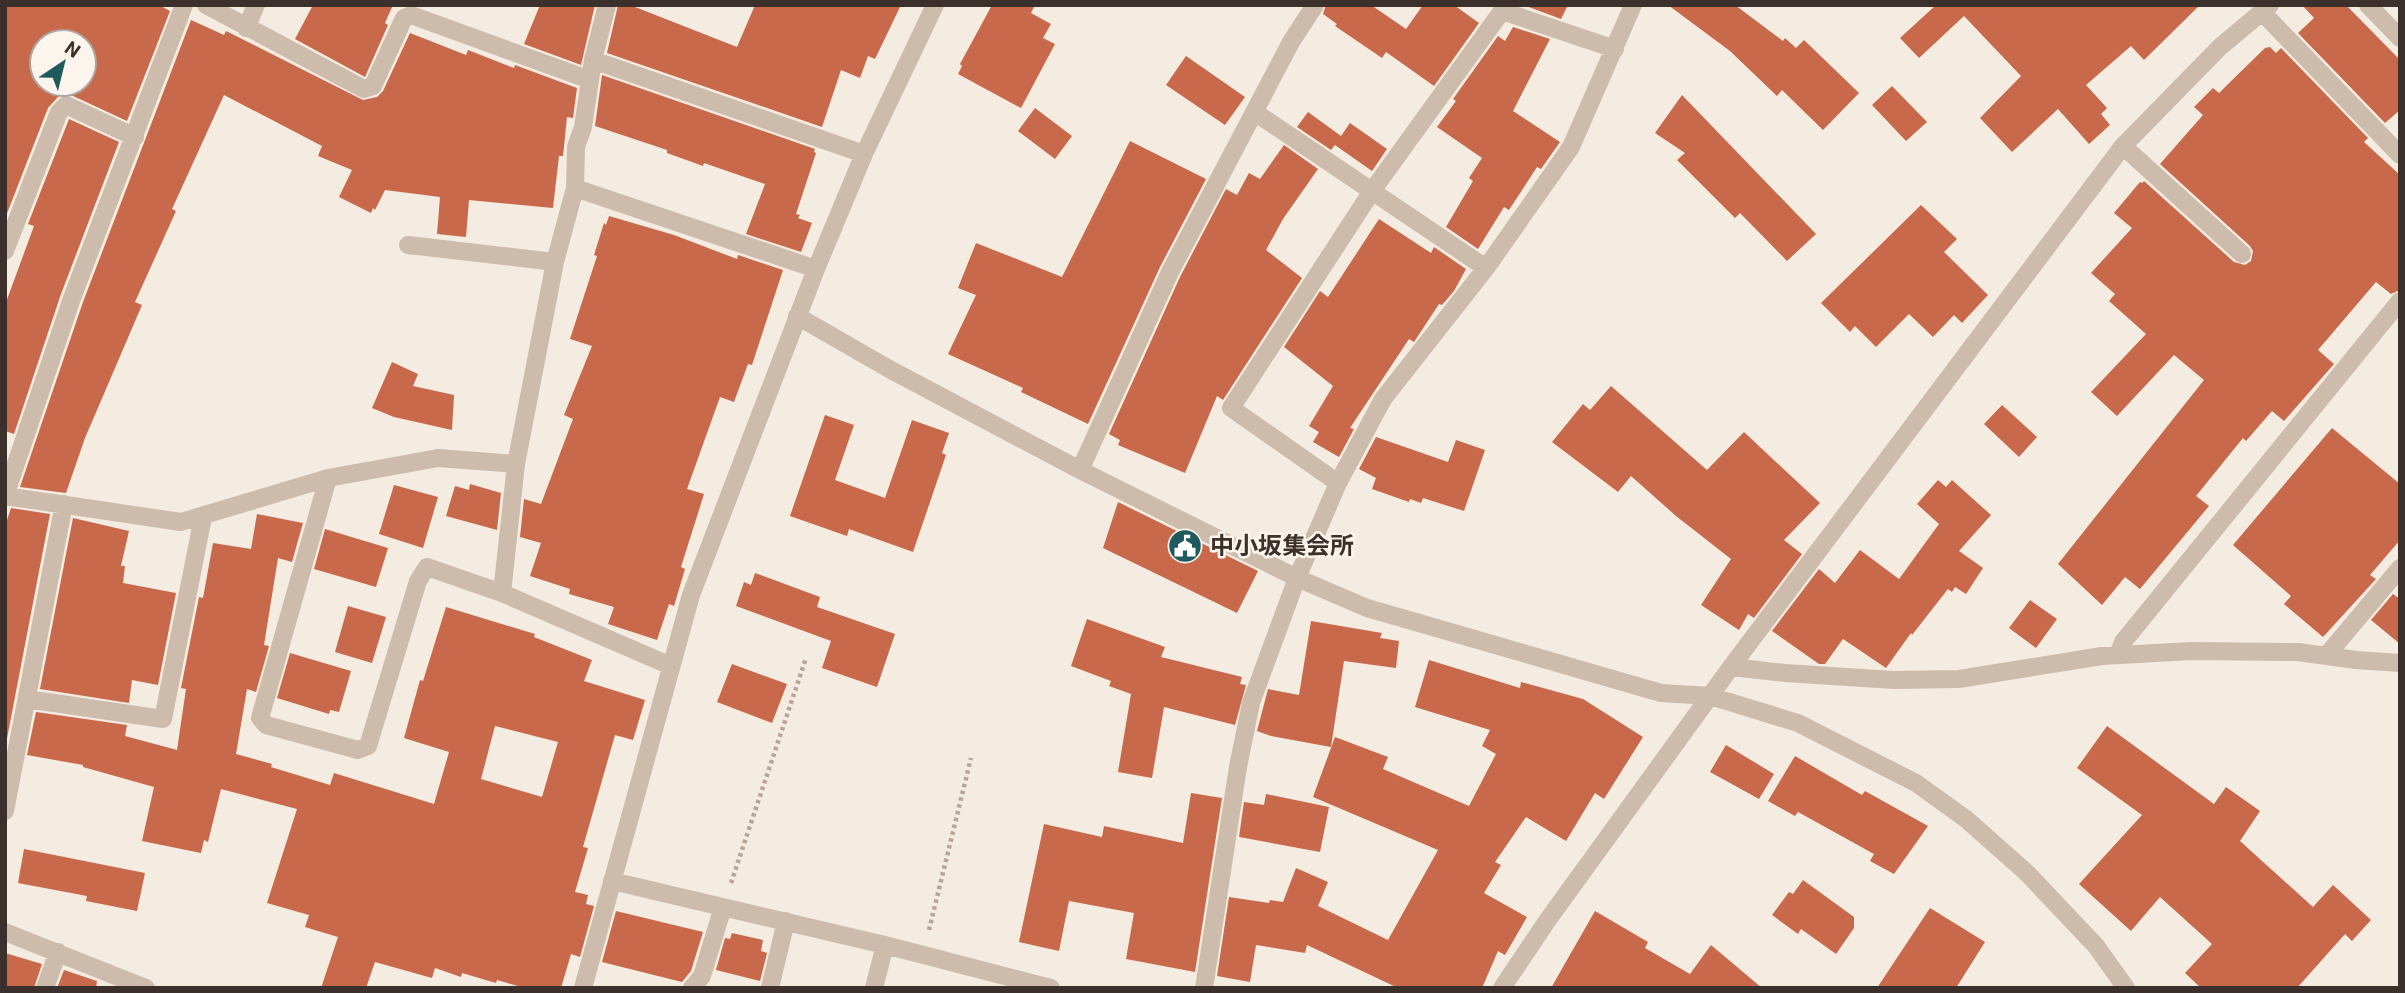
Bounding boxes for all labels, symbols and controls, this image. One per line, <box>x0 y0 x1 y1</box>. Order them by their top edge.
north arrow <box>28 28 98 98</box>
text: N <box>60 36 85 63</box>
public building icon: 中小坂集会所 <box>1166 527 1204 565</box>
place label: 中小坂集会所 <box>1210 532 1354 560</box>

